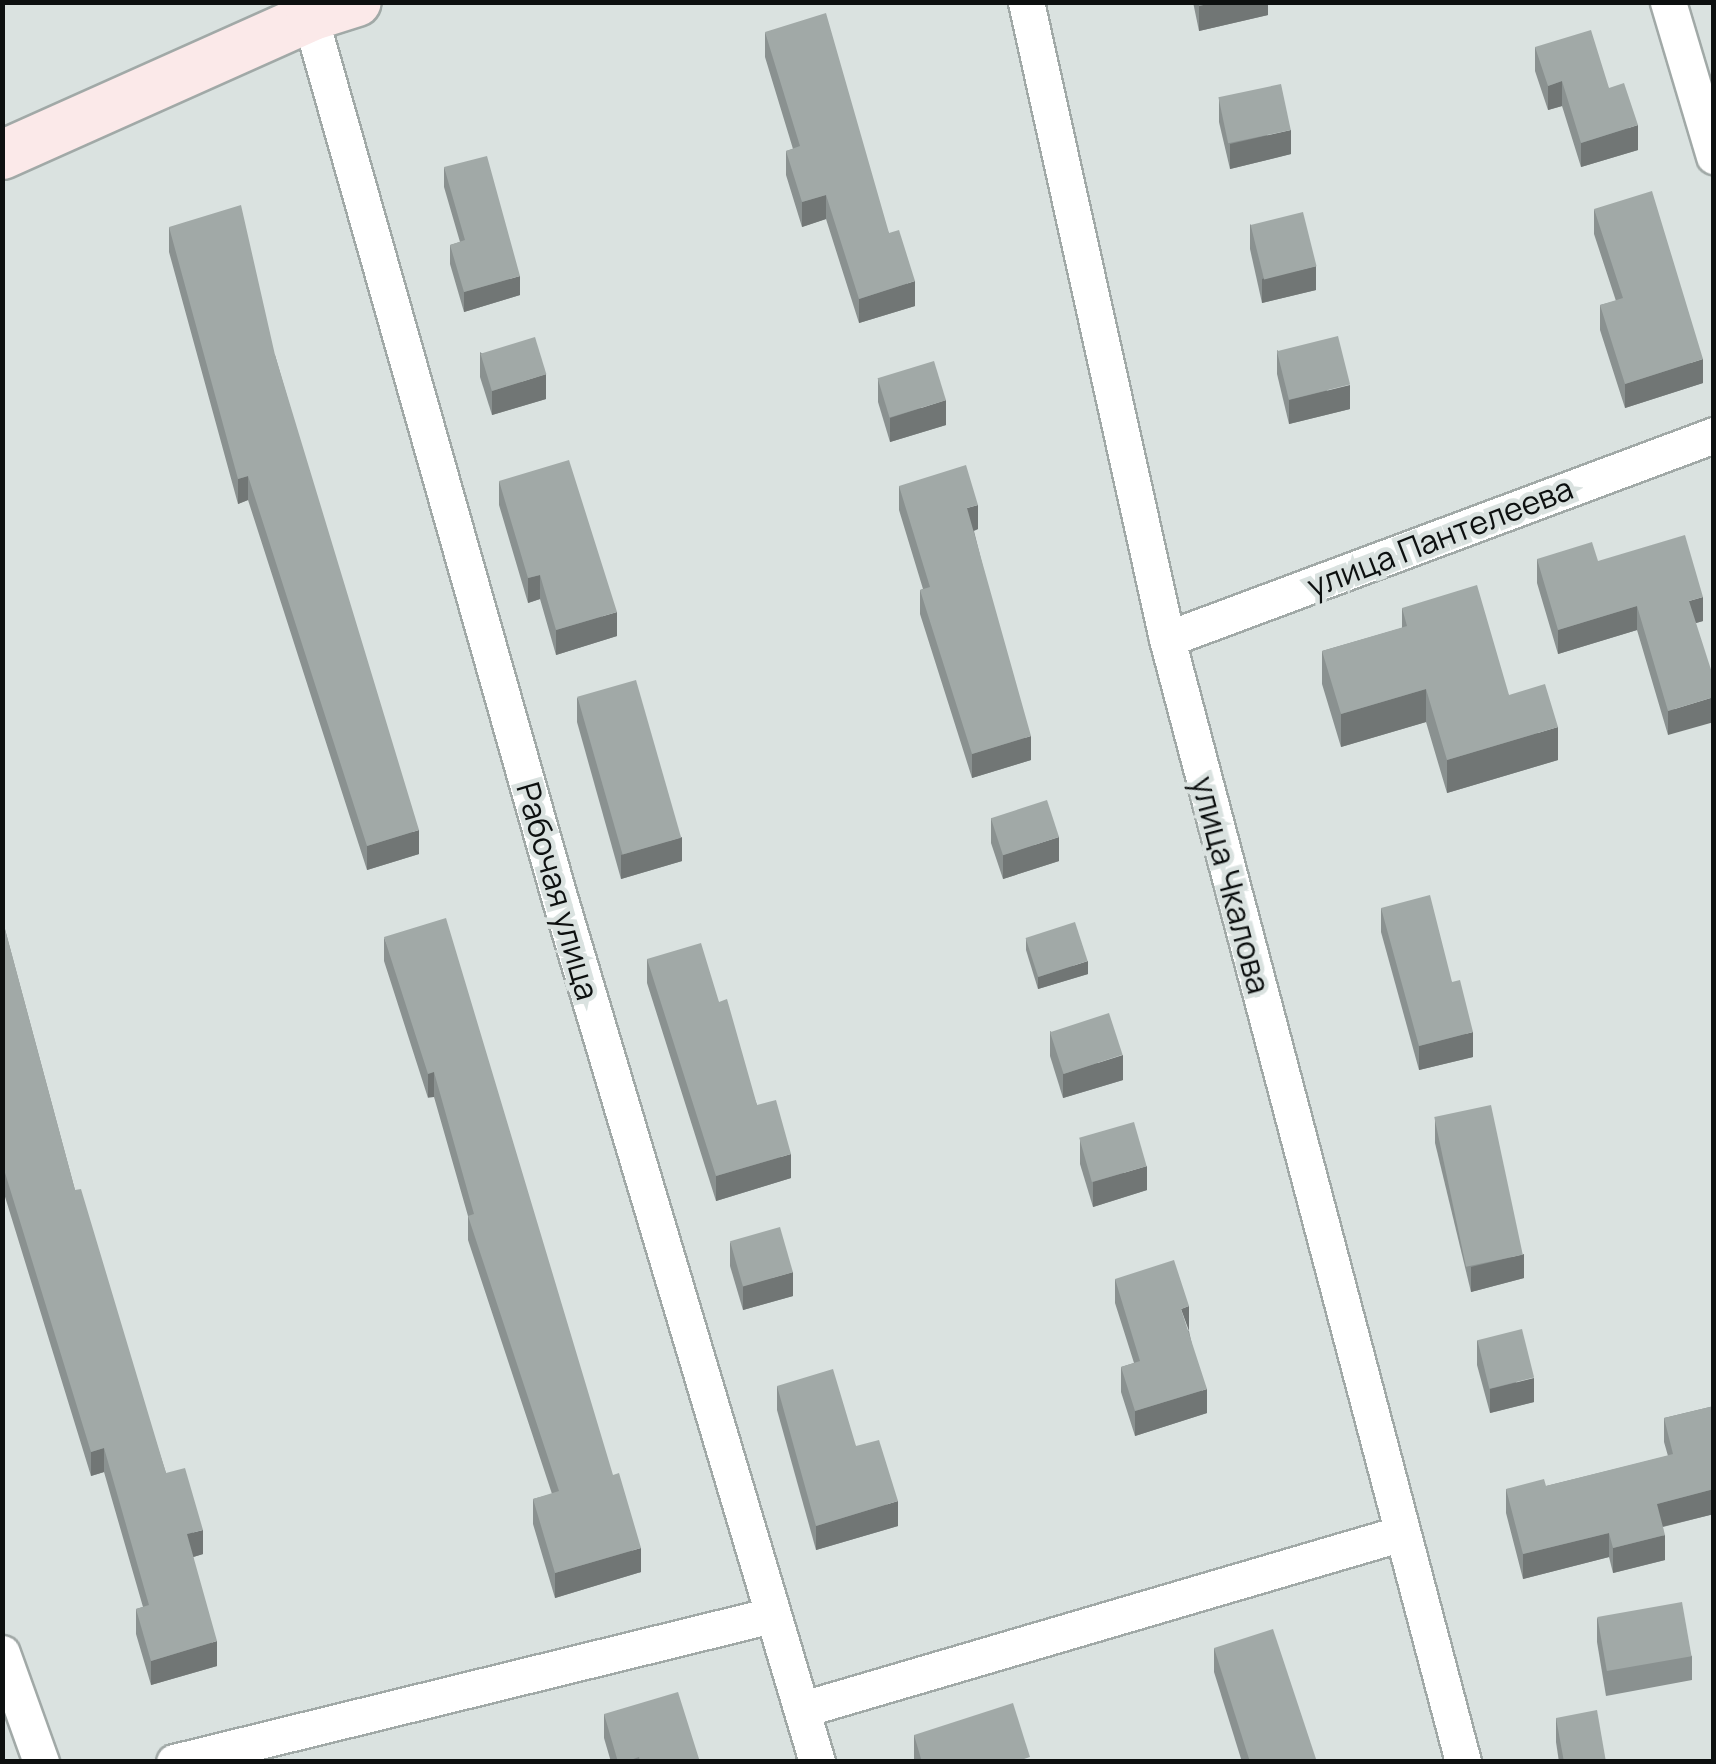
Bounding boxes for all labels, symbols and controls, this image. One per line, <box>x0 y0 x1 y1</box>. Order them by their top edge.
street label: улица Пантелеева <box>1302 469 1578 605</box>
street label: улица Чкалова <box>1184 772 1278 998</box>
street label: Рабочая улица <box>509 778 607 1004</box>

